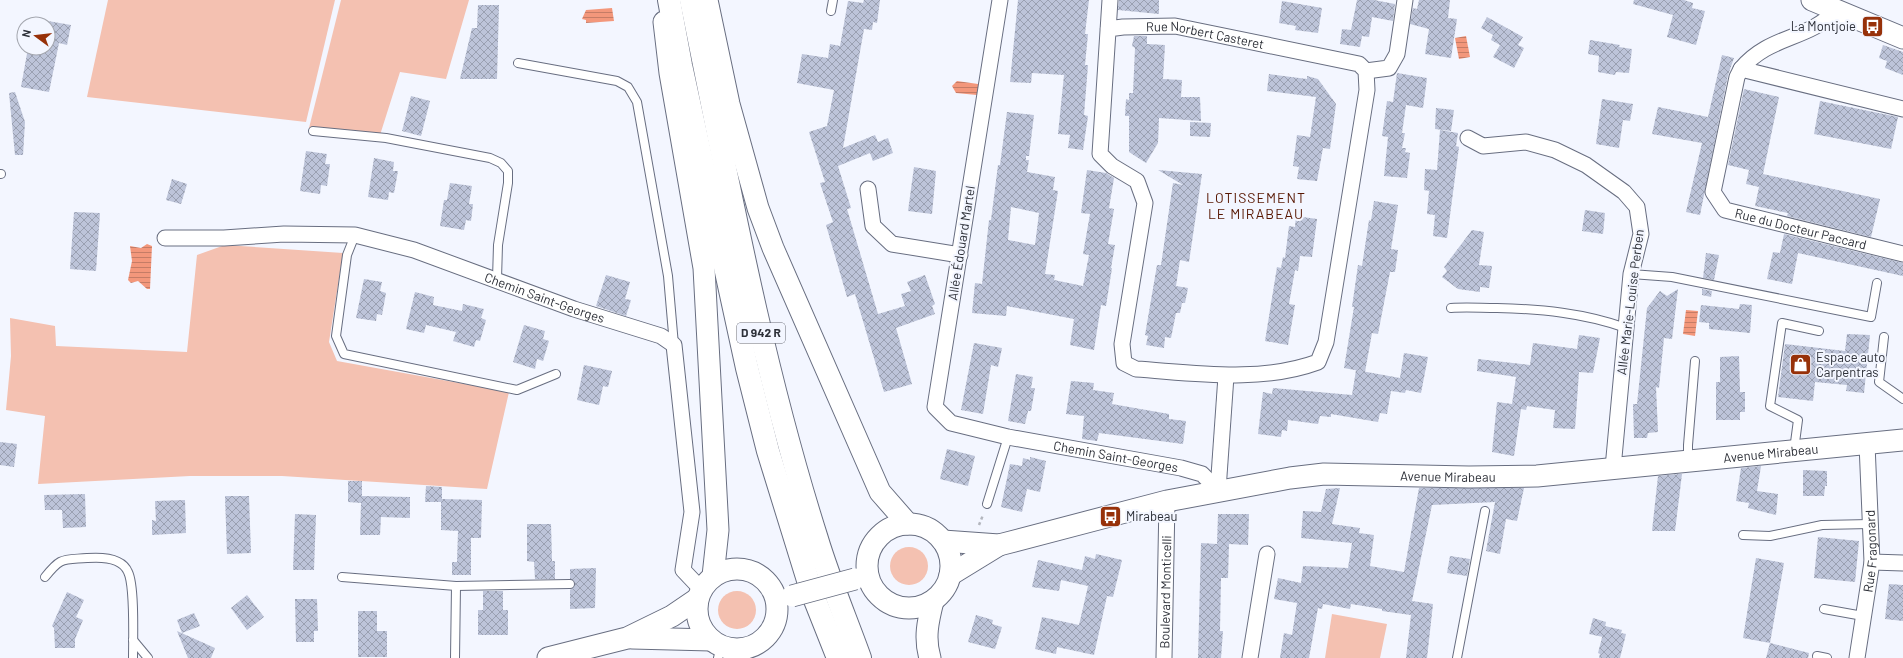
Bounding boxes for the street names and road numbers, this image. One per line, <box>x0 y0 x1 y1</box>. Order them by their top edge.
street label: Rue Norbert Casteret <box>1146 18 1265 52</box>
street label: Allée Édouard Martel <box>944 185 978 301</box>
street label: Rue du Docteur Paccard <box>1733 205 1868 253</box>
street label: Allée Marie-Louise Perben <box>1613 228 1647 376</box>
street label: Chemin Saint-Georges <box>482 269 607 326</box>
road number: D 942 R <box>737 323 785 343</box>
street label: Chemin Saint-Georges <box>1052 437 1179 475</box>
street label: Avenue Mirabeau <box>1722 440 1819 466</box>
street label: Avenue Mirabeau <box>1400 468 1496 485</box>
street label: Rue Fragonard <box>1859 510 1880 593</box>
street label: Boulevard Monticelli <box>1156 535 1174 649</box>

